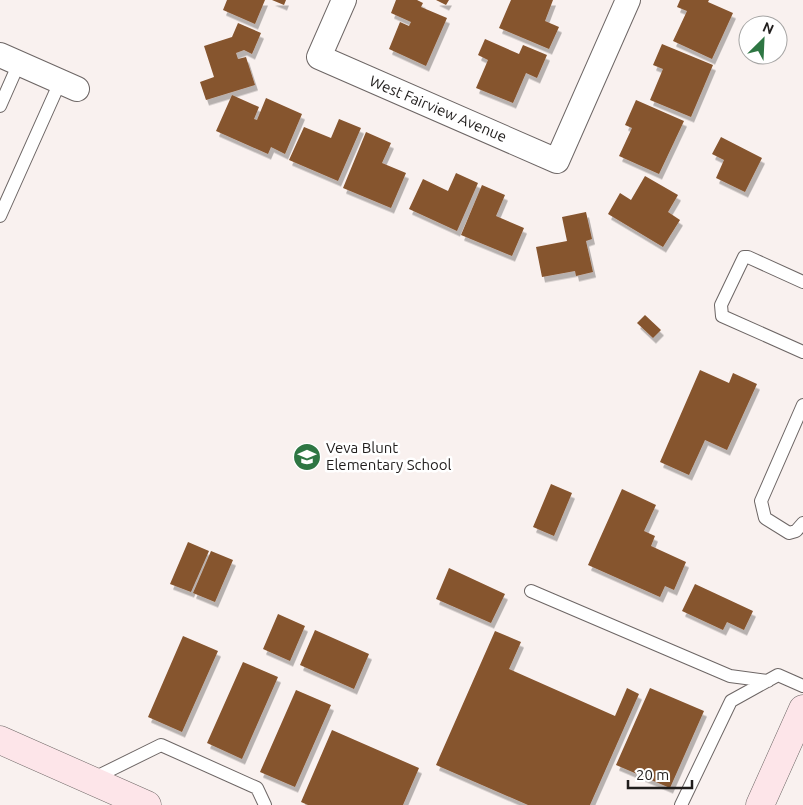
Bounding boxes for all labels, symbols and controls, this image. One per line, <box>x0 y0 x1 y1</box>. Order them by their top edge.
north arrow <box>738 15 788 65</box>
text: N <box>760 19 776 38</box>
street label: West Fairview Avenue <box>367 72 509 145</box>
place label: Veva Blunt Elementary School <box>326 439 452 473</box>
school or university icon: Veva Blunt Elementary School <box>292 442 322 472</box>
scale bar <box>628 758 692 790</box>
text: 20 m <box>636 766 669 783</box>

